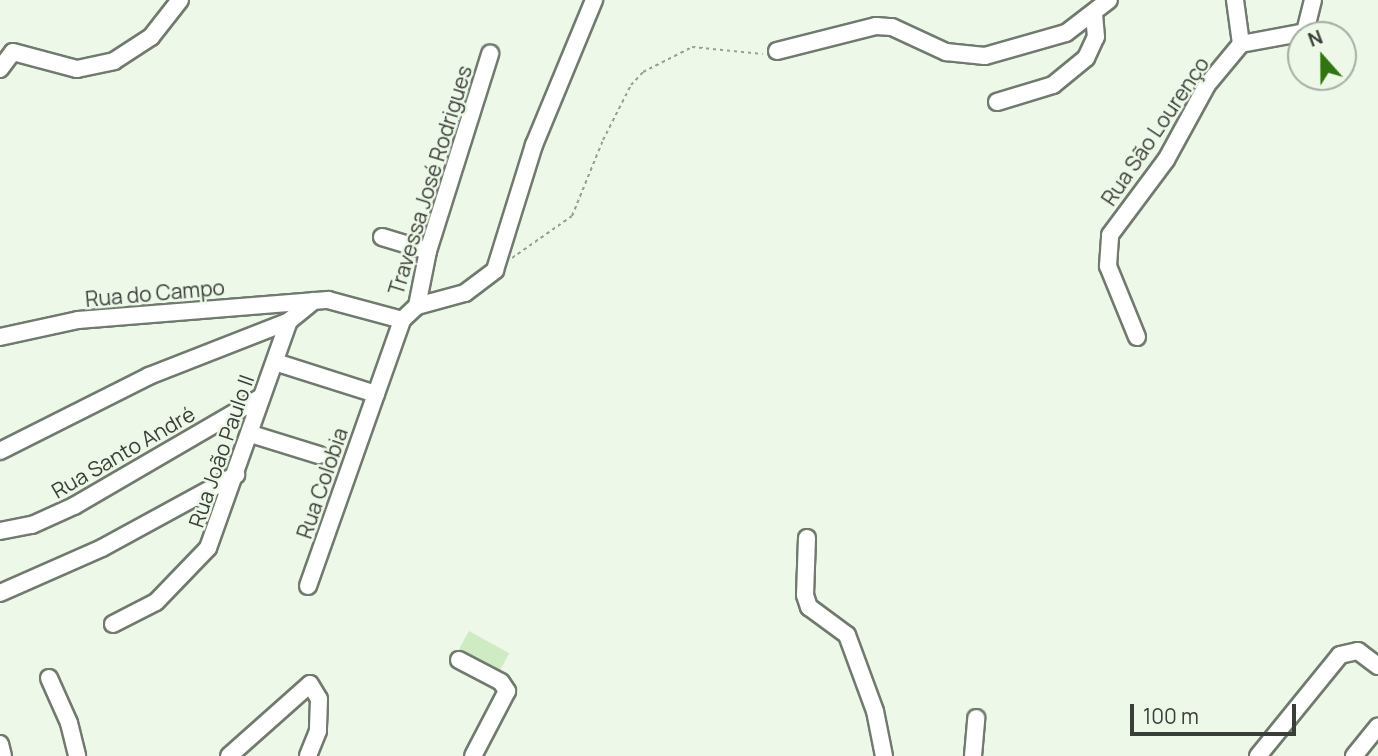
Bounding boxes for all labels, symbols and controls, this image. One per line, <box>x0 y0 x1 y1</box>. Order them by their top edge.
north arrow <box>1287 21 1357 91</box>
text: N <box>1304 24 1326 53</box>
street label: Rua São Lourenço <box>1096 52 1214 210</box>
street label: Travessa José Rodrigues <box>383 62 477 298</box>
street label: Rua do Campo <box>84 274 226 312</box>
street label: Rua João Paulo II <box>183 371 259 531</box>
street label: Rua Santo André <box>47 401 199 503</box>
street label: Rua Colobia <box>291 424 353 542</box>
scale bar <box>1133 690 1299 734</box>
text: 100 m <box>1143 702 1199 730</box>

